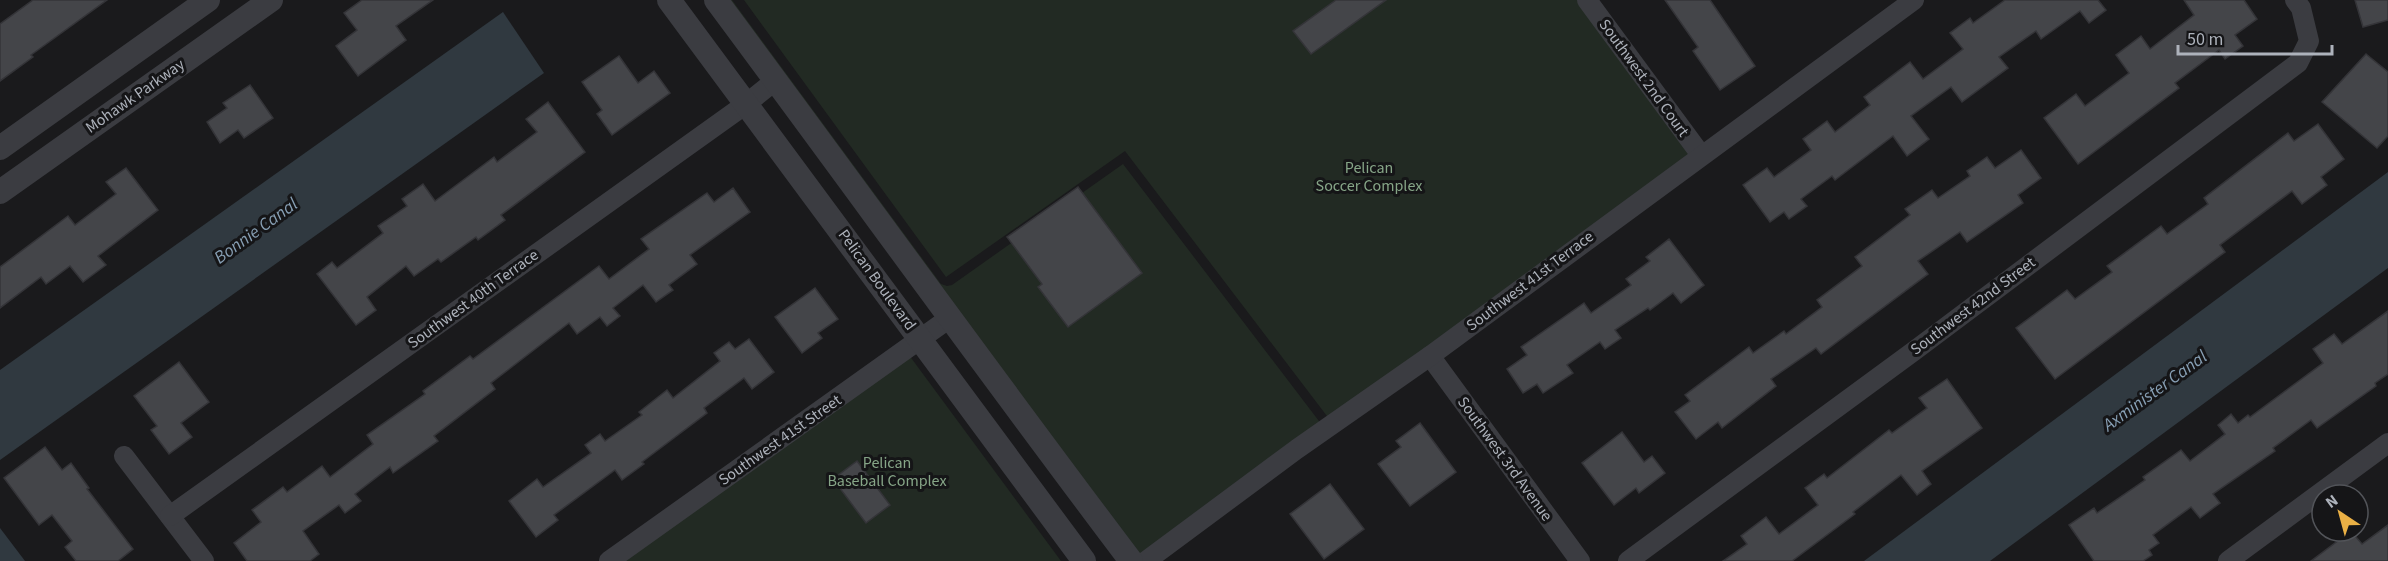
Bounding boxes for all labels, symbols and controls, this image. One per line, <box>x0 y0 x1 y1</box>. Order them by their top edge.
street label: Southwest 2nd Court <box>1594 15 1695 142</box>
scale bar <box>2178 18 2332 56</box>
text: 50 m <box>2187 27 2223 52</box>
street label: Mohawk Parkway <box>81 53 189 138</box>
park label: Pelican Soccer Complex <box>1316 157 1422 197</box>
water label: Bonnie Canal <box>209 192 303 270</box>
street label: Pelican Boulevard <box>833 225 921 335</box>
street label: Southwest 41st Terrace <box>1462 226 1598 336</box>
street label: Southwest 40th Terrace <box>403 244 543 354</box>
street label: Southwest 42nd Street <box>1906 251 2040 360</box>
water label: Axminister Canal <box>2097 344 2213 438</box>
street label: Southwest 41st Street <box>714 389 846 491</box>
street label: Southwest 3rd Avenue <box>1452 392 1558 526</box>
park label: Pelican Baseball Complex <box>827 452 947 492</box>
north arrow <box>2310 483 2370 543</box>
text: N <box>2321 490 2343 514</box>

